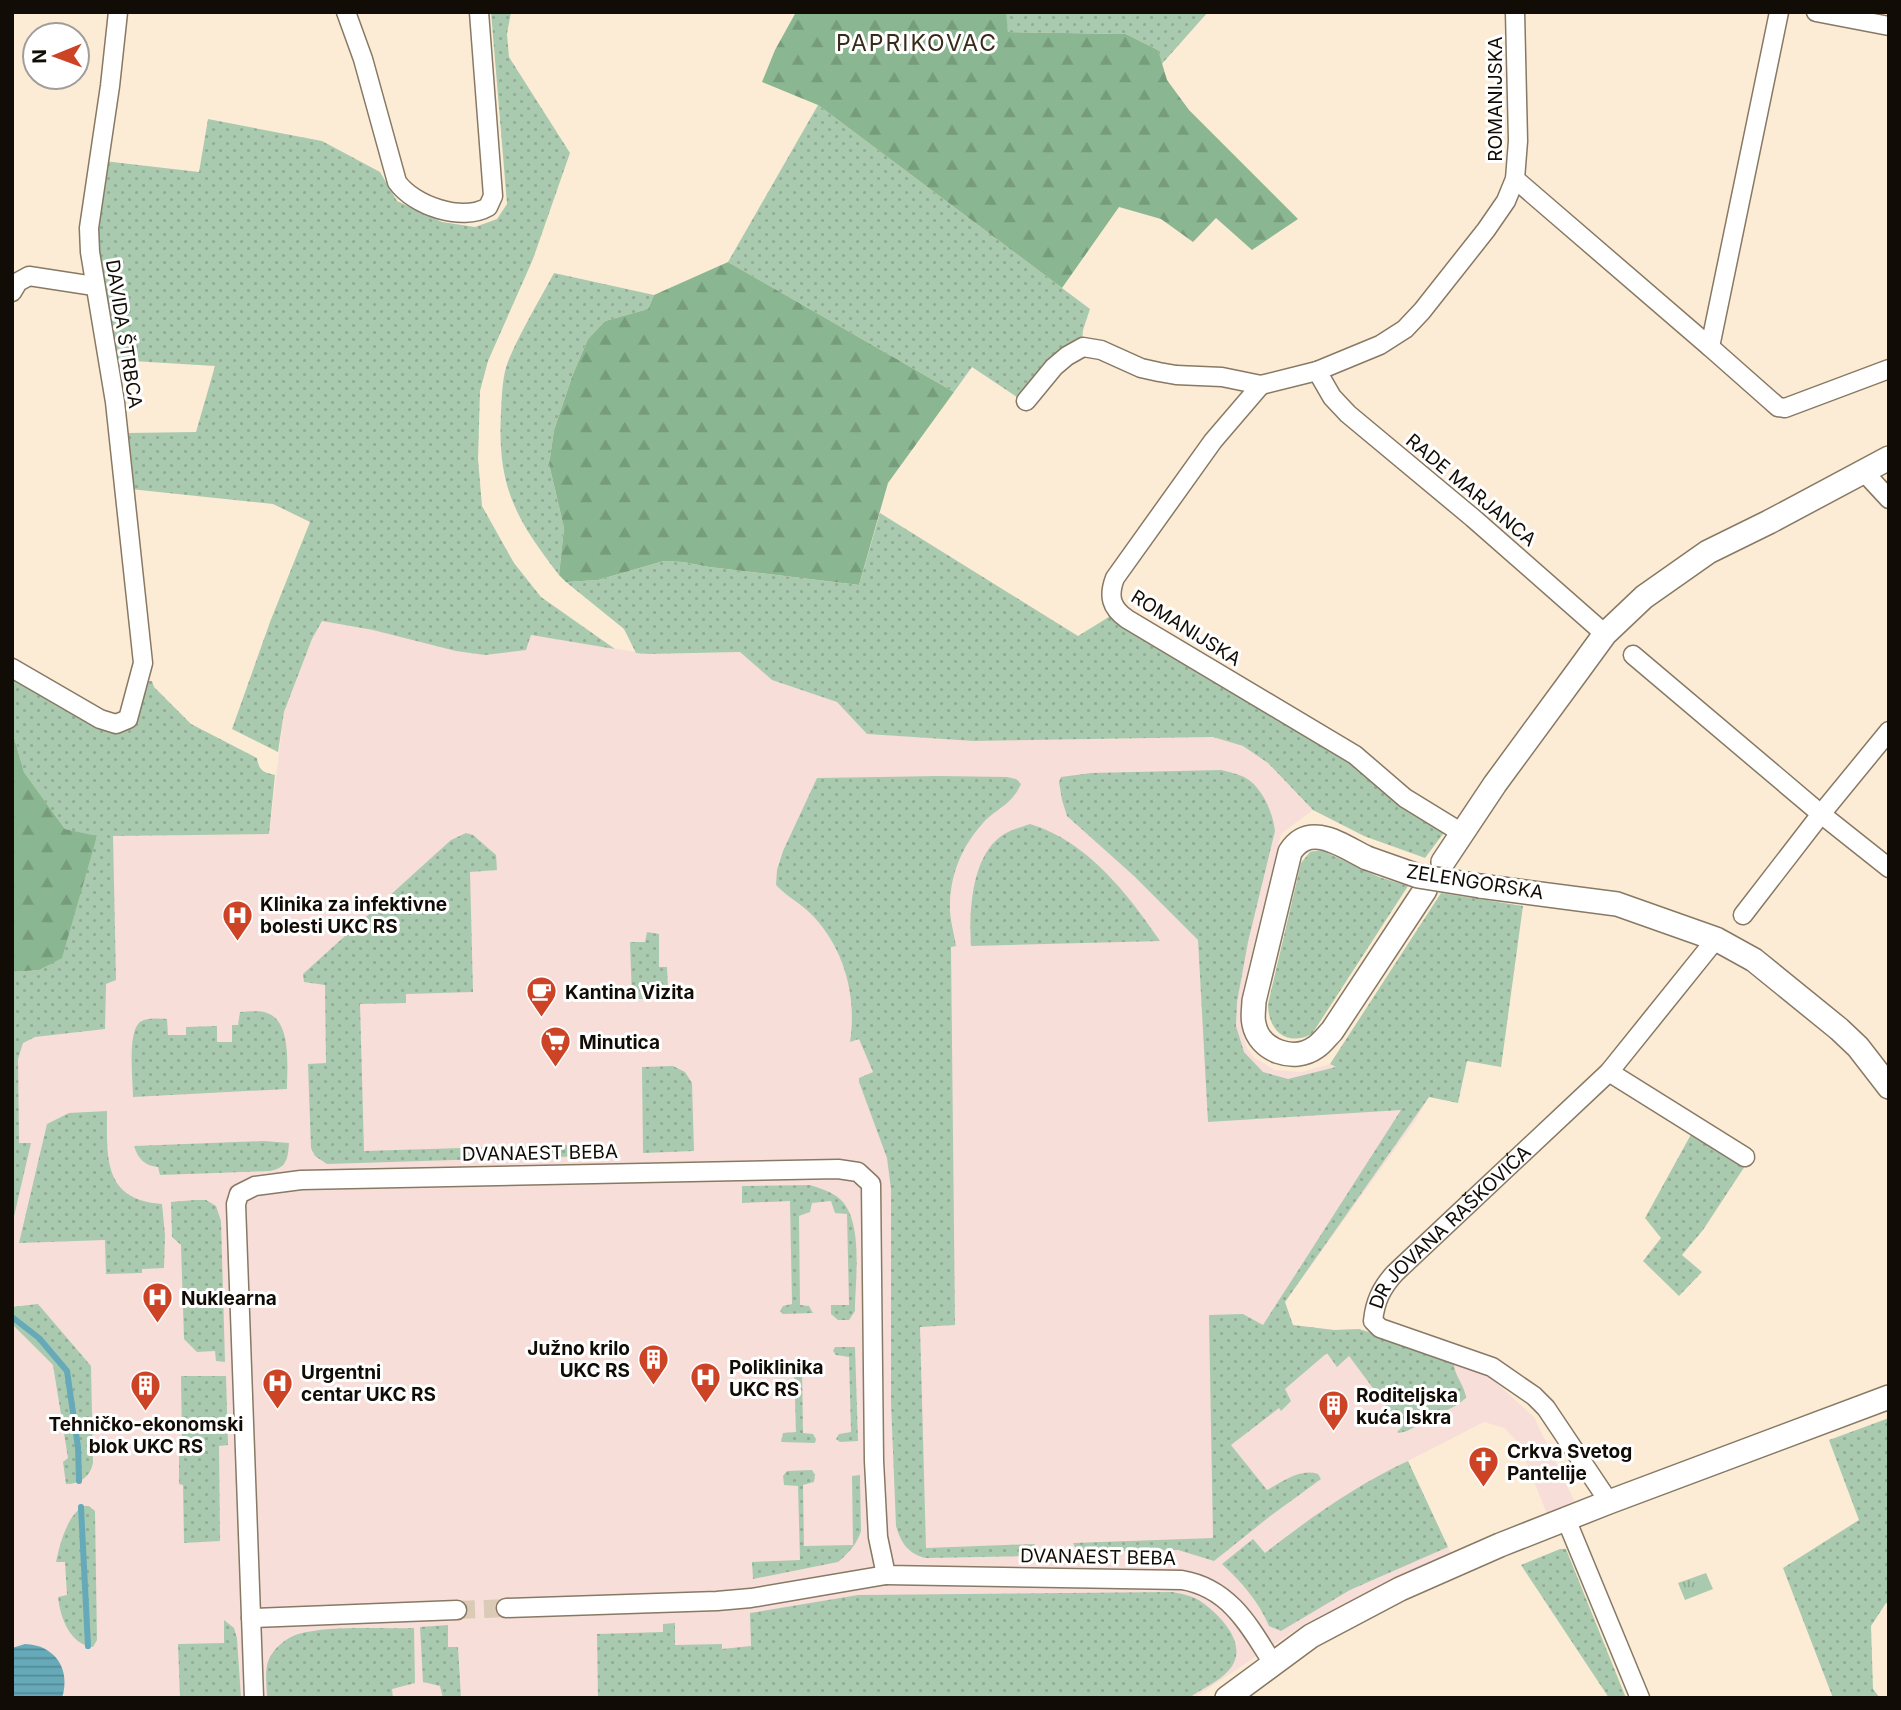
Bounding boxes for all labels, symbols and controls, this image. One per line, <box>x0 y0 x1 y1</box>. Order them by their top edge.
north arrow <box>21 21 91 91</box>
district label: PAPRIKOVAC <box>836 29 998 57</box>
street label: ROMANIJSKA <box>1484 36 1507 162</box>
text: N <box>28 49 51 64</box>
street label: DAVIDA ŠTRBCA <box>101 258 147 410</box>
street label: RADE MARJANCA <box>1401 429 1541 551</box>
street label: ROMANIJSKA <box>1127 585 1245 671</box>
street label: ZELENGORSKA <box>1405 860 1545 904</box>
place label: Klinika za infektivne bolesti UKC RS <box>260 893 447 938</box>
hospital icon: Klinika za infektivne bolesti UKC RS <box>220 898 254 942</box>
cafe icon: Kantina Vizita <box>525 975 559 1019</box>
place label: Kantina Vizita <box>565 981 694 1004</box>
supermarket icon: Minutica <box>539 1025 573 1069</box>
place label: Minutica <box>579 1031 660 1054</box>
street label: DVANAEST BEBA <box>462 1140 618 1166</box>
street label: DR JOVANA RAŠKOVIĆA <box>1364 1140 1535 1312</box>
hospital icon: Nuklearna <box>141 1281 175 1325</box>
place label: Nuklearna <box>181 1287 277 1310</box>
place label: Južno krilo UKC RS <box>527 1337 630 1382</box>
building icon: Južno krilo UKC RS <box>636 1342 670 1386</box>
place label: Poliklinika UKC RS <box>729 1356 823 1401</box>
place label: Urgentni centar UKC RS <box>301 1361 436 1406</box>
hospital icon: Poliklinika UKC RS <box>689 1361 723 1405</box>
hospital icon: Urgentni centar UKC RS <box>261 1366 295 1410</box>
building icon: Tehničko-ekonomski blok UKC RS <box>129 1368 163 1412</box>
place label: Roditeljska kuća Iskra <box>1356 1384 1458 1429</box>
building icon: Roditeljska kuća Iskra <box>1316 1389 1350 1433</box>
place label: Tehničko-ekonomski blok UKC RS <box>49 1413 243 1458</box>
place label: Crkva Svetog Pantelije <box>1507 1440 1632 1485</box>
church icon: Crkva Svetog Pantelije <box>1467 1445 1501 1489</box>
street label: DVANAEST BEBA <box>1020 1544 1176 1570</box>

